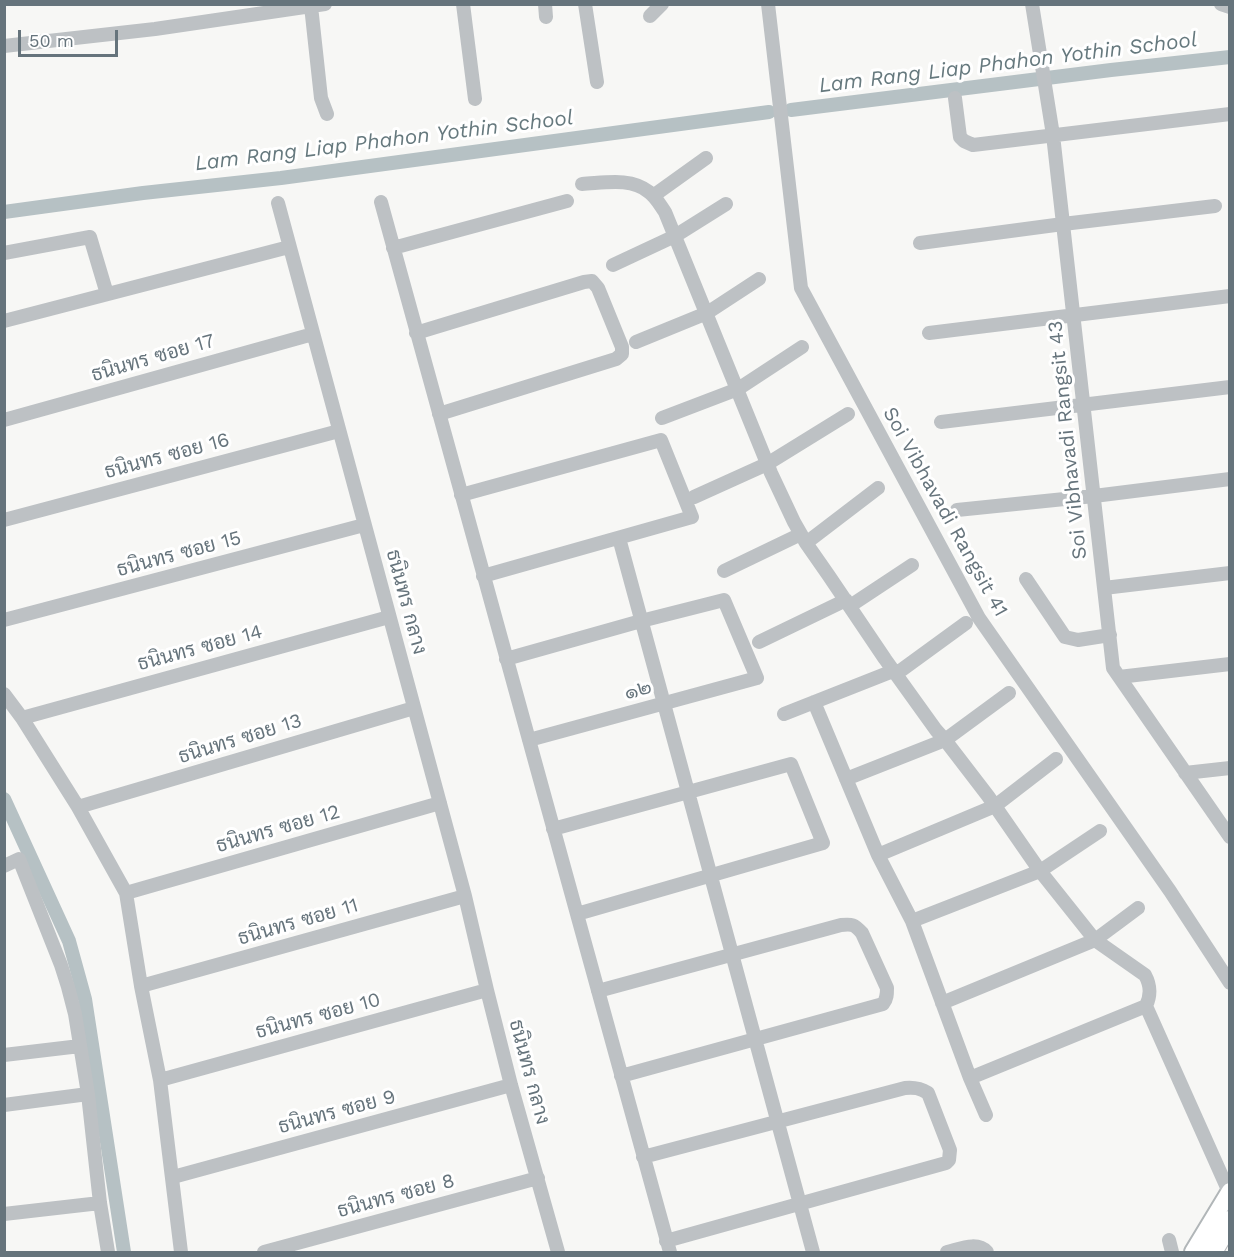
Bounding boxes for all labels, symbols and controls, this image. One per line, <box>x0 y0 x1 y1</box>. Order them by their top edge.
scale bar <box>21 18 122 56</box>
water label: Lam Rang Liap Phahon Yothin School <box>817 27 1199 99</box>
text: 50 m <box>29 30 74 51</box>
water label: Lam Rang Liap Phahon Yothin School <box>193 105 575 177</box>
street label: Soi Vibhavadi Rangsit 43 <box>1044 319 1092 561</box>
street label: ธนินทร ซอย 17 <box>89 329 217 387</box>
street label: Soi Vibhavadi Rangsit 41 <box>877 403 1013 621</box>
street label: ธนินทร ซอย 16 <box>102 428 232 484</box>
street label: ธนินทร ซอย 15 <box>114 526 244 582</box>
street label: ธนินทร กลาง <box>380 547 432 657</box>
street label: ธนินทร ซอย 14 <box>135 620 265 676</box>
street label: ๑๒ <box>622 675 654 705</box>
street label: ธนินทร ซอย 13 <box>175 709 305 769</box>
street label: ธนินทร ซอย 12 <box>213 800 343 858</box>
street label: ธนินทร ซอย 11 <box>235 893 361 951</box>
street label: ธนินทร ซอย 10 <box>253 988 383 1044</box>
street label: ธนินทร กลาง <box>503 1017 555 1127</box>
street label: ธนินทร ซอย 9 <box>276 1085 398 1139</box>
street label: ธนินทร ซอย 8 <box>335 1169 457 1223</box>

